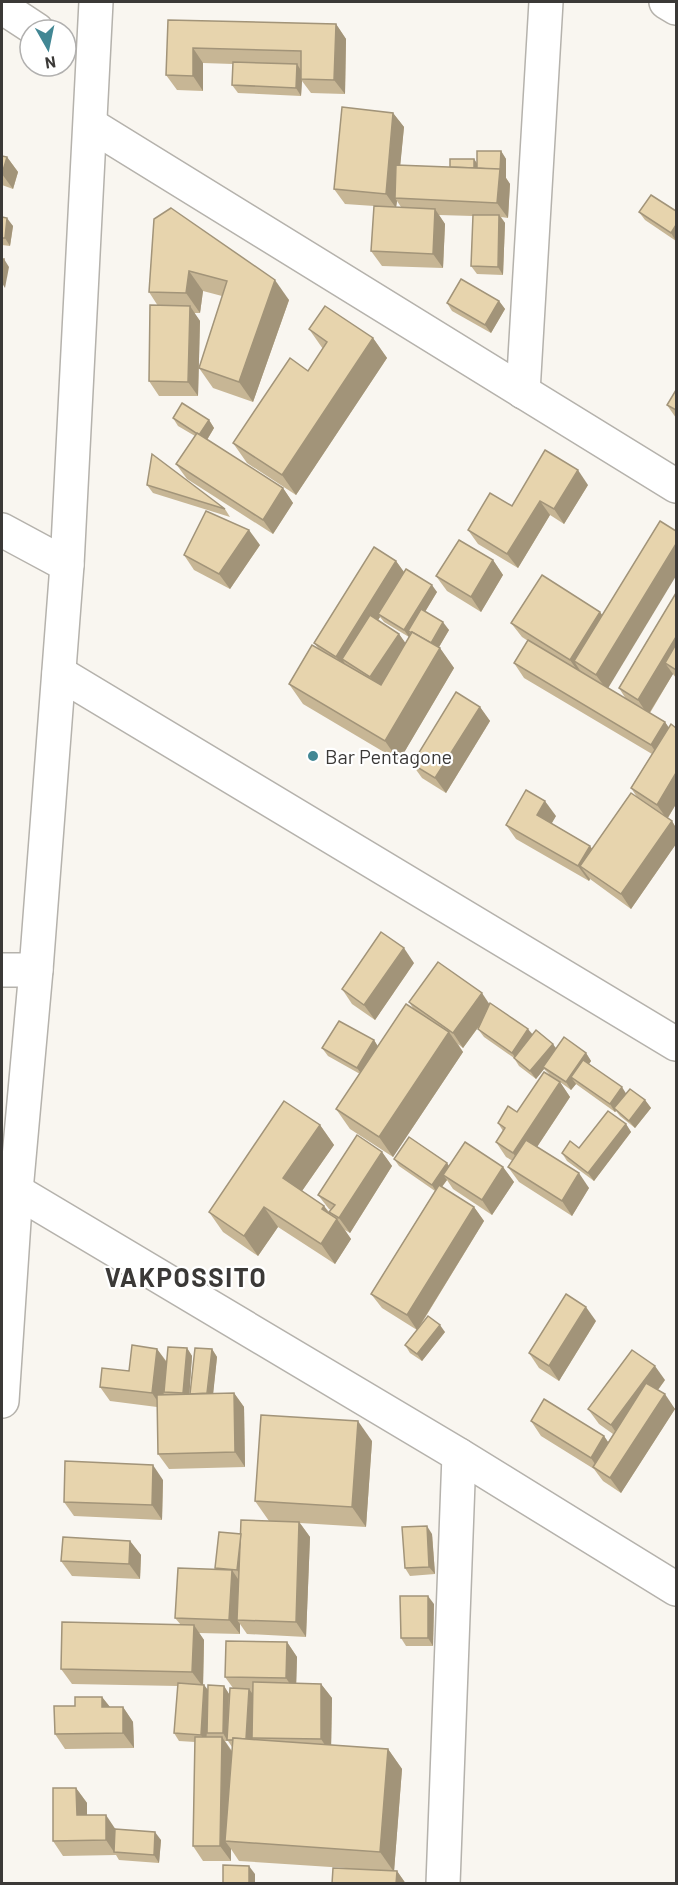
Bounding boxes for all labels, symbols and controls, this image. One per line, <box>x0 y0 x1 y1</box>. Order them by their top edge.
north arrow <box>18 18 78 78</box>
text: N <box>44 53 57 74</box>
place label: Bar Pentagone <box>325 744 452 768</box>
marker: Bar Pentagone <box>306 749 320 763</box>
district label: VAKPOSSITO <box>105 1261 267 1292</box>

